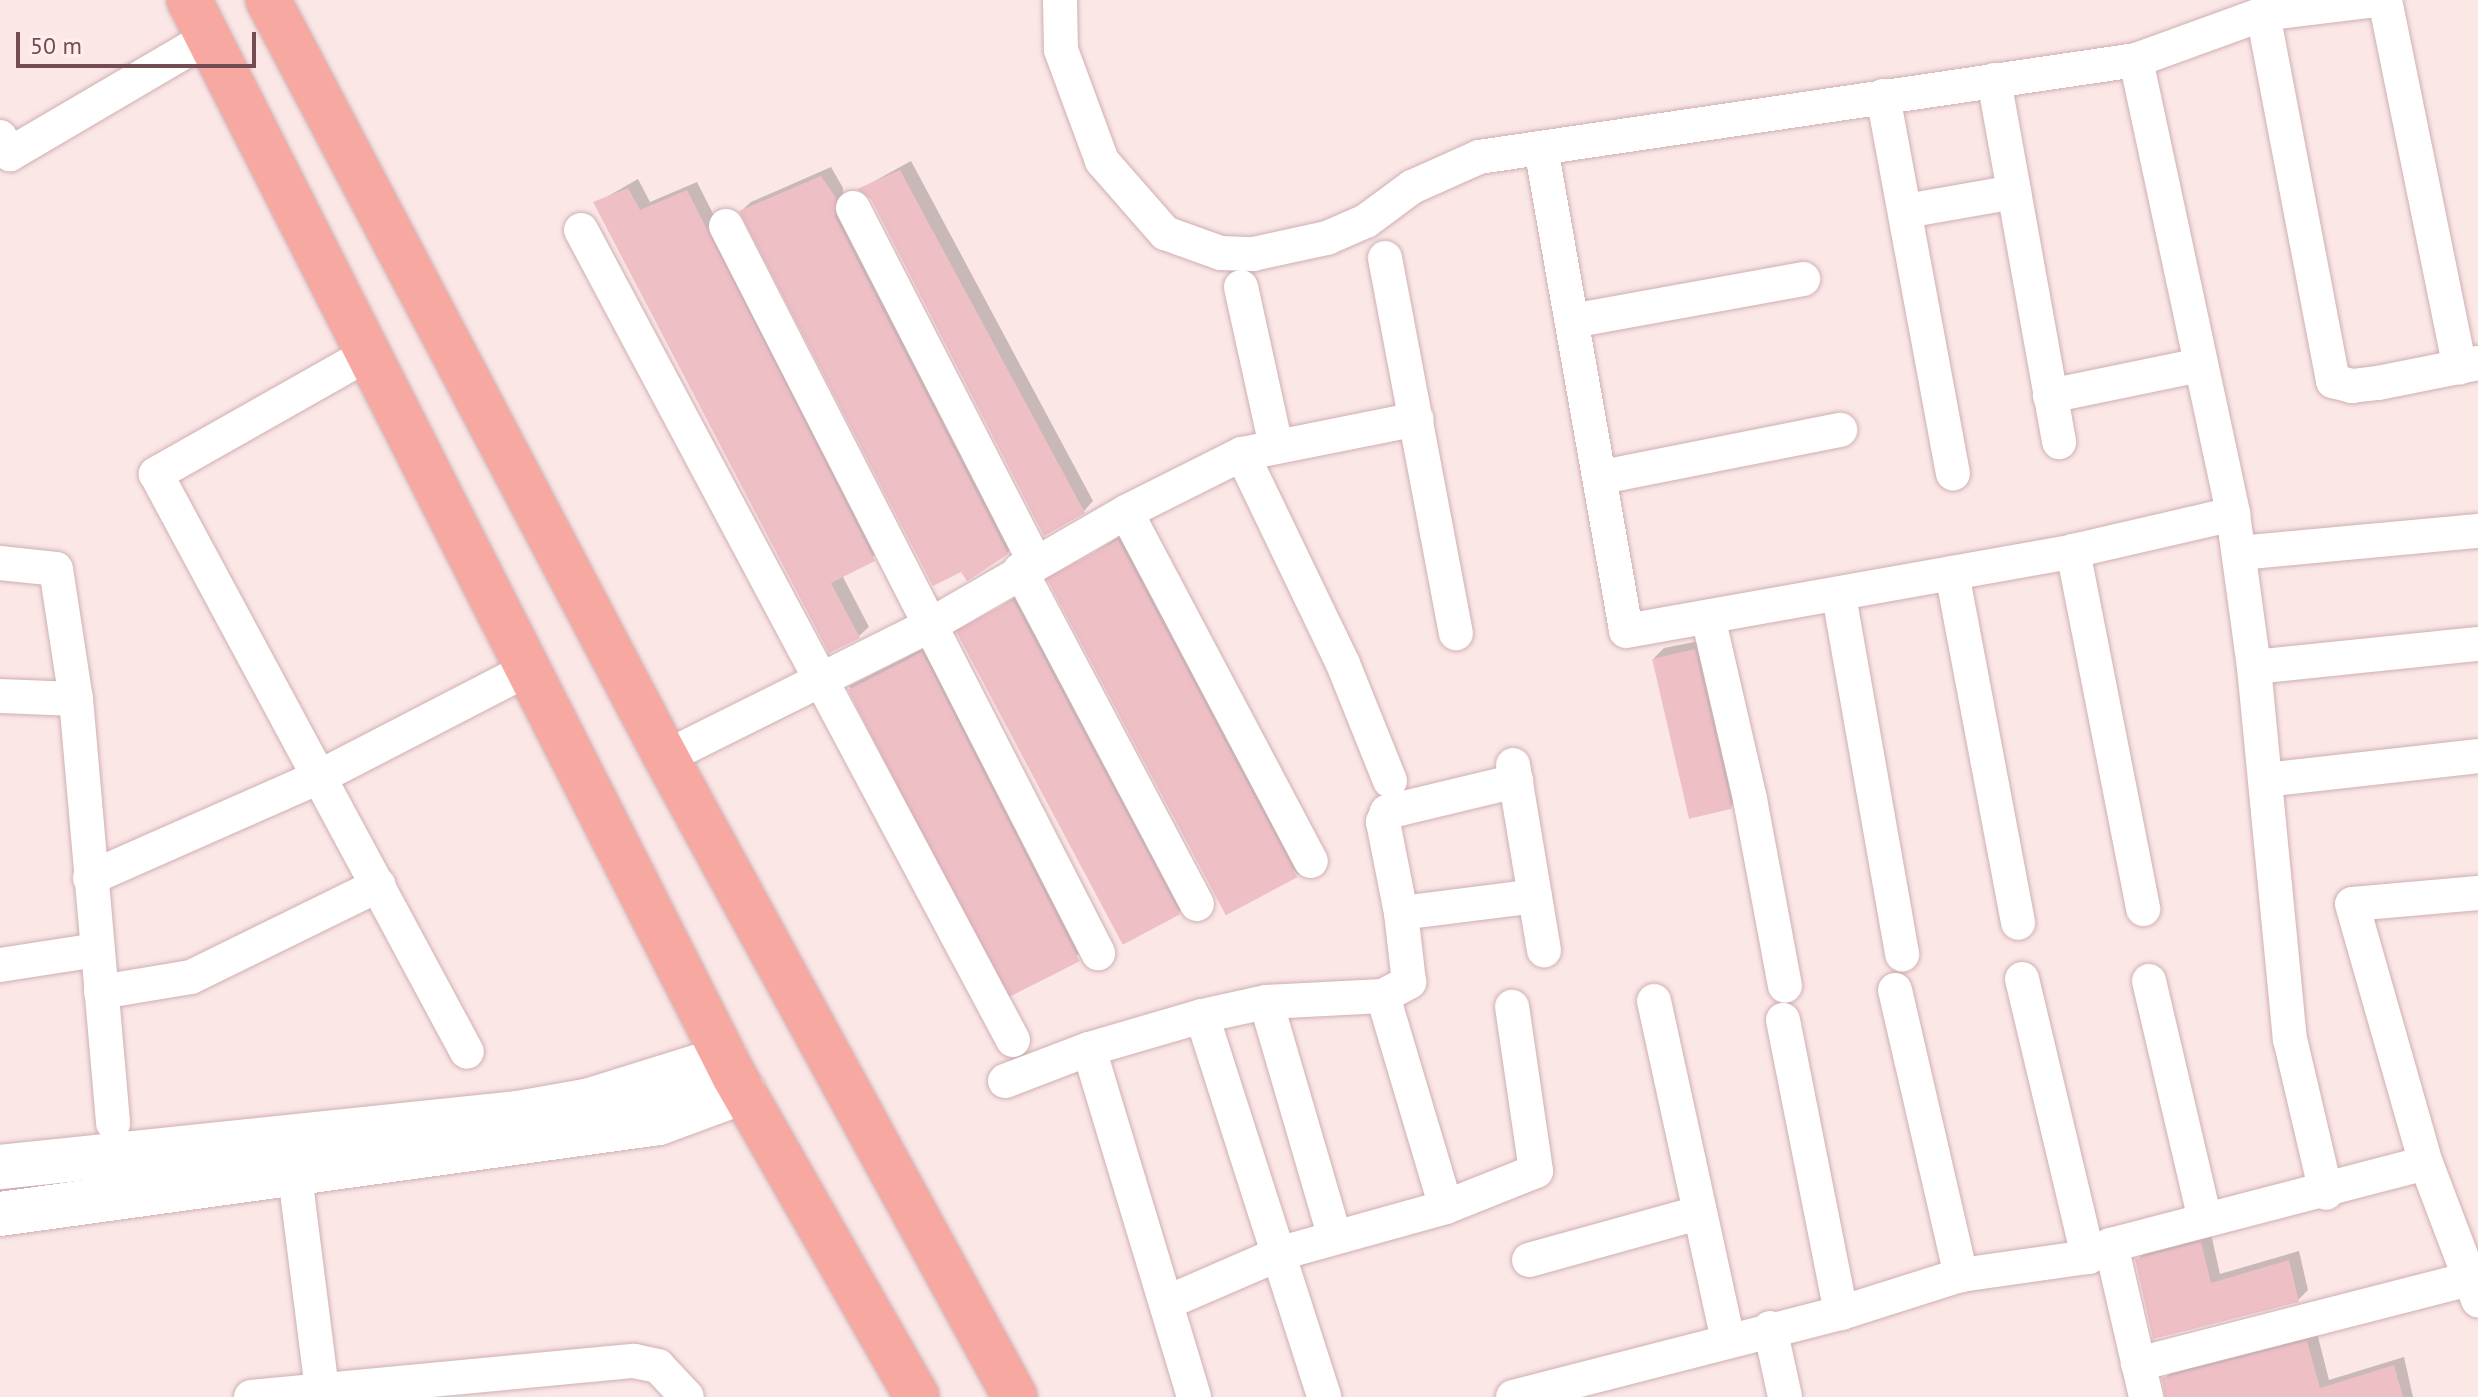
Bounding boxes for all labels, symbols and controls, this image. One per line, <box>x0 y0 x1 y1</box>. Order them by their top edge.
scale bar <box>20 16 260 66</box>
text: 50 m <box>30 30 82 61</box>

